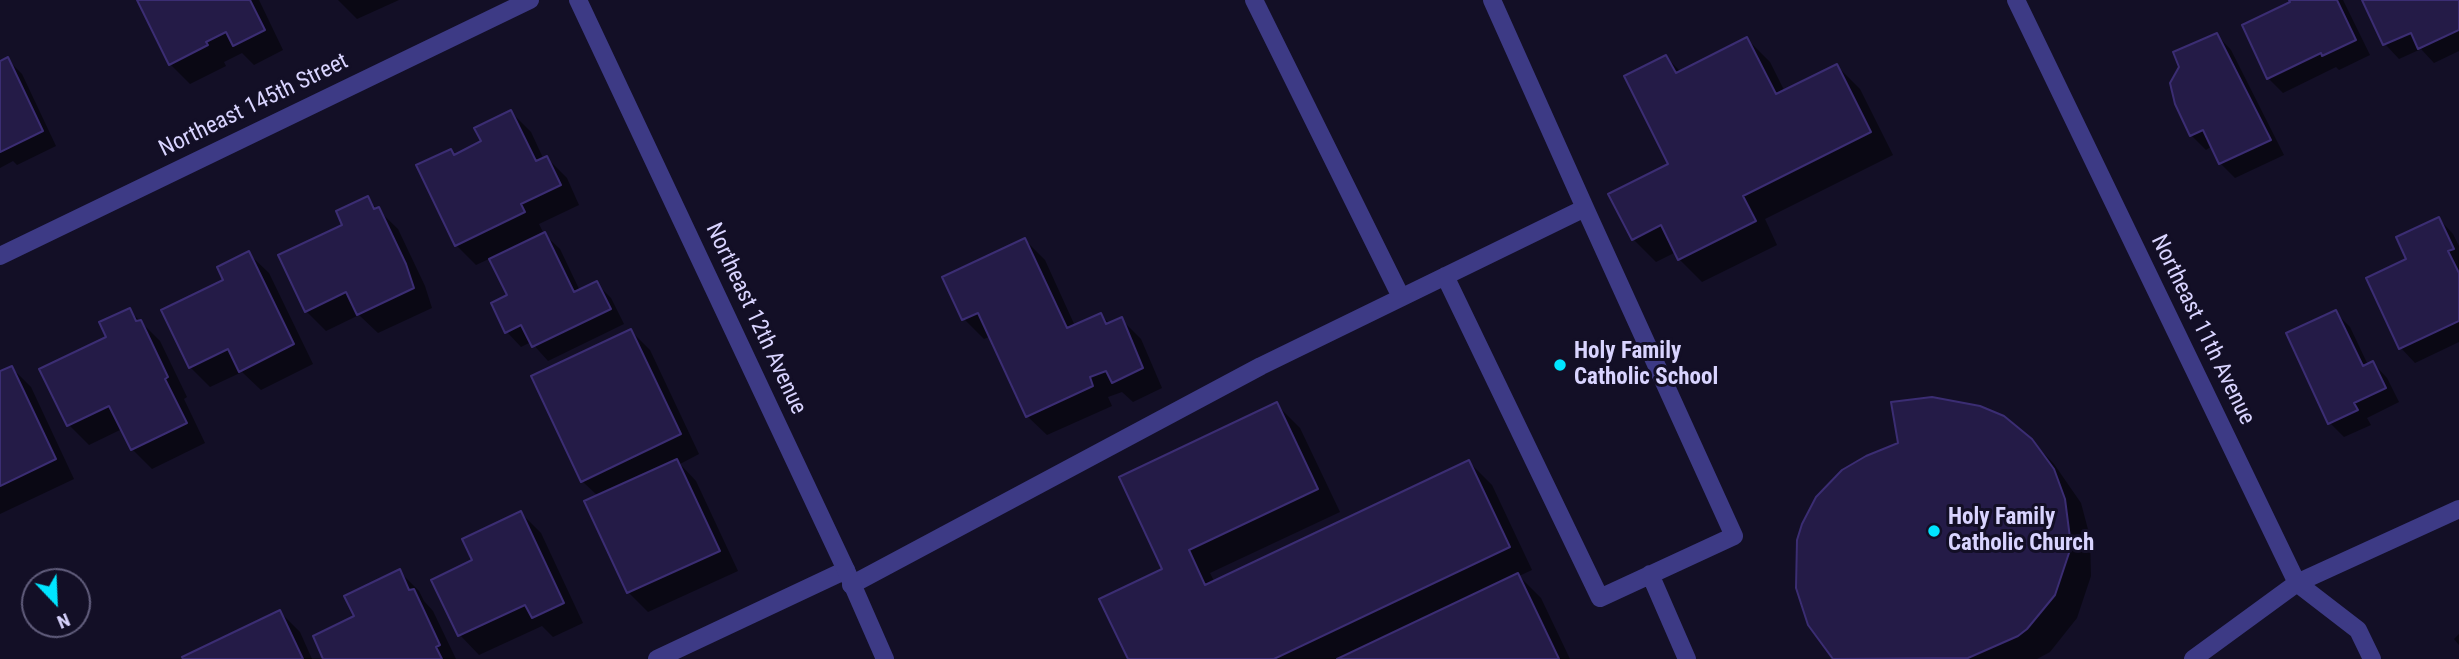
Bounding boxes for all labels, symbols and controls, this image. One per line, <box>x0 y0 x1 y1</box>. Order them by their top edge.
street label: Northeast 145th Street <box>155 48 353 164</box>
street label: Northeast 12th Avenue <box>699 219 811 419</box>
street label: Northeast 11th Avenue <box>2144 231 2260 429</box>
place label: Holy Family Catholic School <box>1574 338 1718 392</box>
marker: Holy Family Catholic School <box>1552 357 1568 373</box>
place label: Holy Family Catholic Church <box>1948 504 2094 558</box>
marker: Holy Family Catholic Church <box>1926 523 1942 539</box>
north arrow <box>21 568 91 638</box>
text: N <box>54 608 73 634</box>

